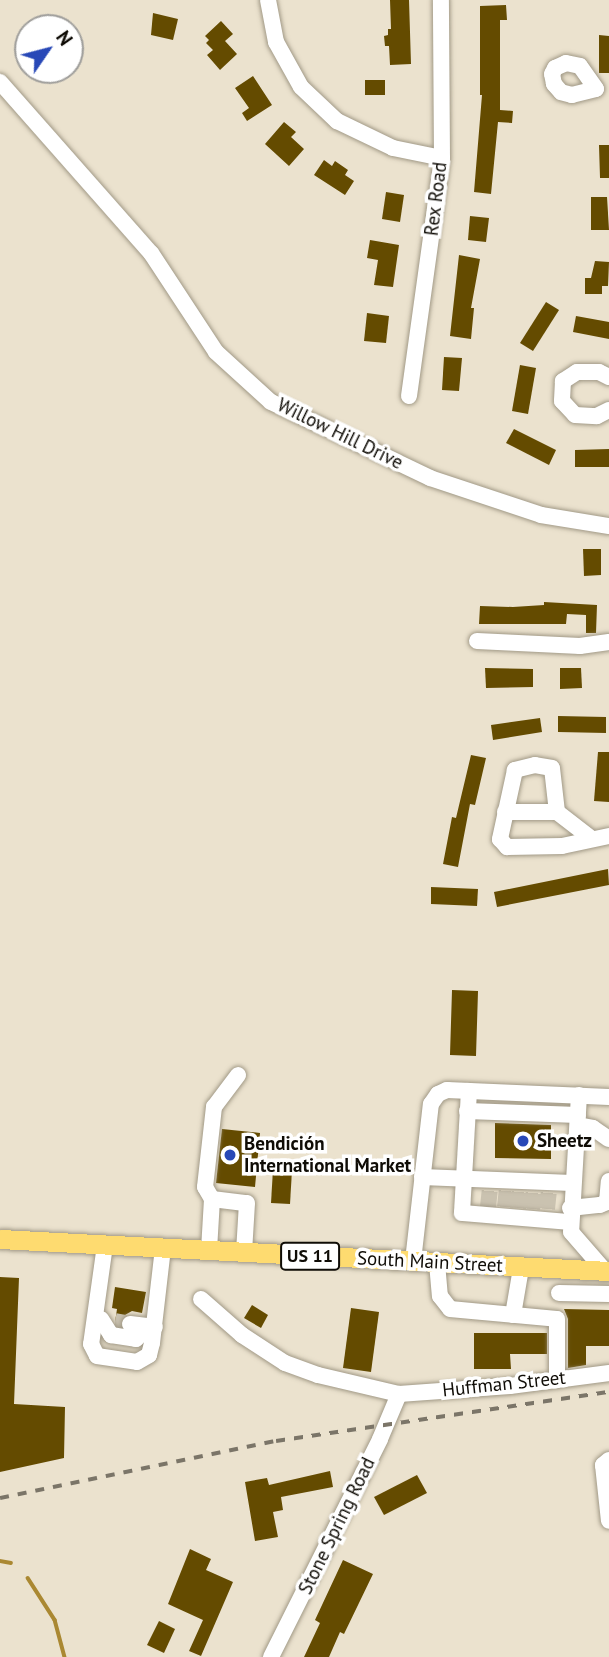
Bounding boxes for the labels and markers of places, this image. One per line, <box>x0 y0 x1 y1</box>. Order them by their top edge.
place label: Sheetz <box>537 1130 592 1152</box>
place label: Bendición International Market <box>244 1133 411 1177</box>
marker: Sheetz <box>515 1133 531 1149</box>
marker: Bendición International Market <box>222 1147 238 1163</box>

